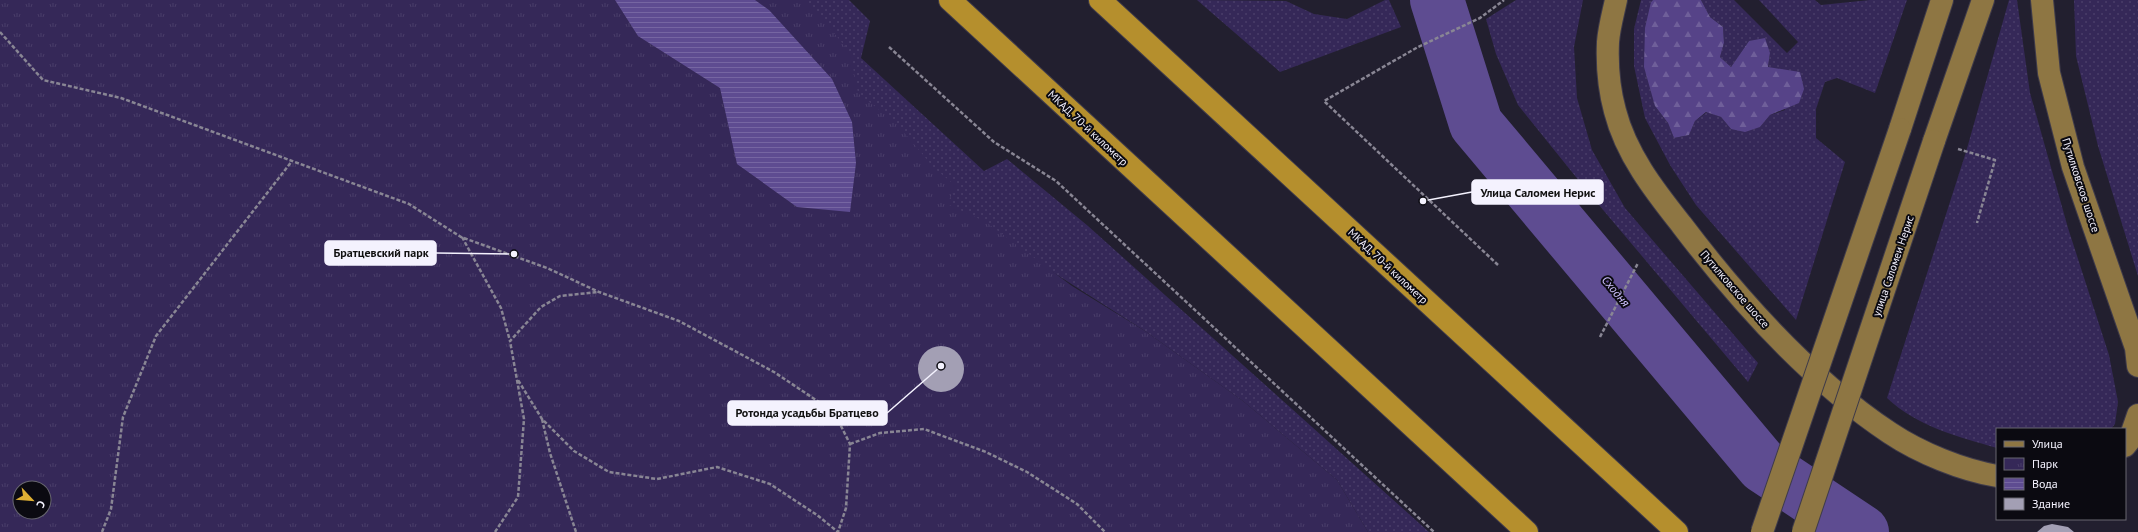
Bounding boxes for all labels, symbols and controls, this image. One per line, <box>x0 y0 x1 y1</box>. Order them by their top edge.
street label: МКАД, 70-й километр <box>1045 87 1131 169</box>
street label: Путилковское шоссе <box>2059 136 2103 234</box>
callout: Улица Саломеи Нерис <box>1472 180 1603 204</box>
text: Улица Саломеи Нерис <box>1479 185 1596 200</box>
street label: улица Саломеи Нерис <box>1869 214 1917 318</box>
street label: МКАД, 70-й километр <box>1345 225 1431 307</box>
callout: Братцевский парк <box>325 241 436 265</box>
text: Братцевский парк <box>333 245 429 260</box>
street label: Путилковское шоссе <box>1697 247 1773 331</box>
water label: Сходня <box>1599 273 1633 310</box>
callout: Ротонда усадьбы Братцево <box>728 401 887 425</box>
text: Ротонда усадьбы Братцево <box>735 405 879 420</box>
legend <box>1996 428 2126 520</box>
text: Улица <box>2032 436 2063 451</box>
text: Парк <box>2032 456 2058 471</box>
text: Вода <box>2032 476 2058 491</box>
north arrow <box>12 480 52 520</box>
text: Здание <box>2032 496 2070 511</box>
text: С <box>33 499 49 510</box>

